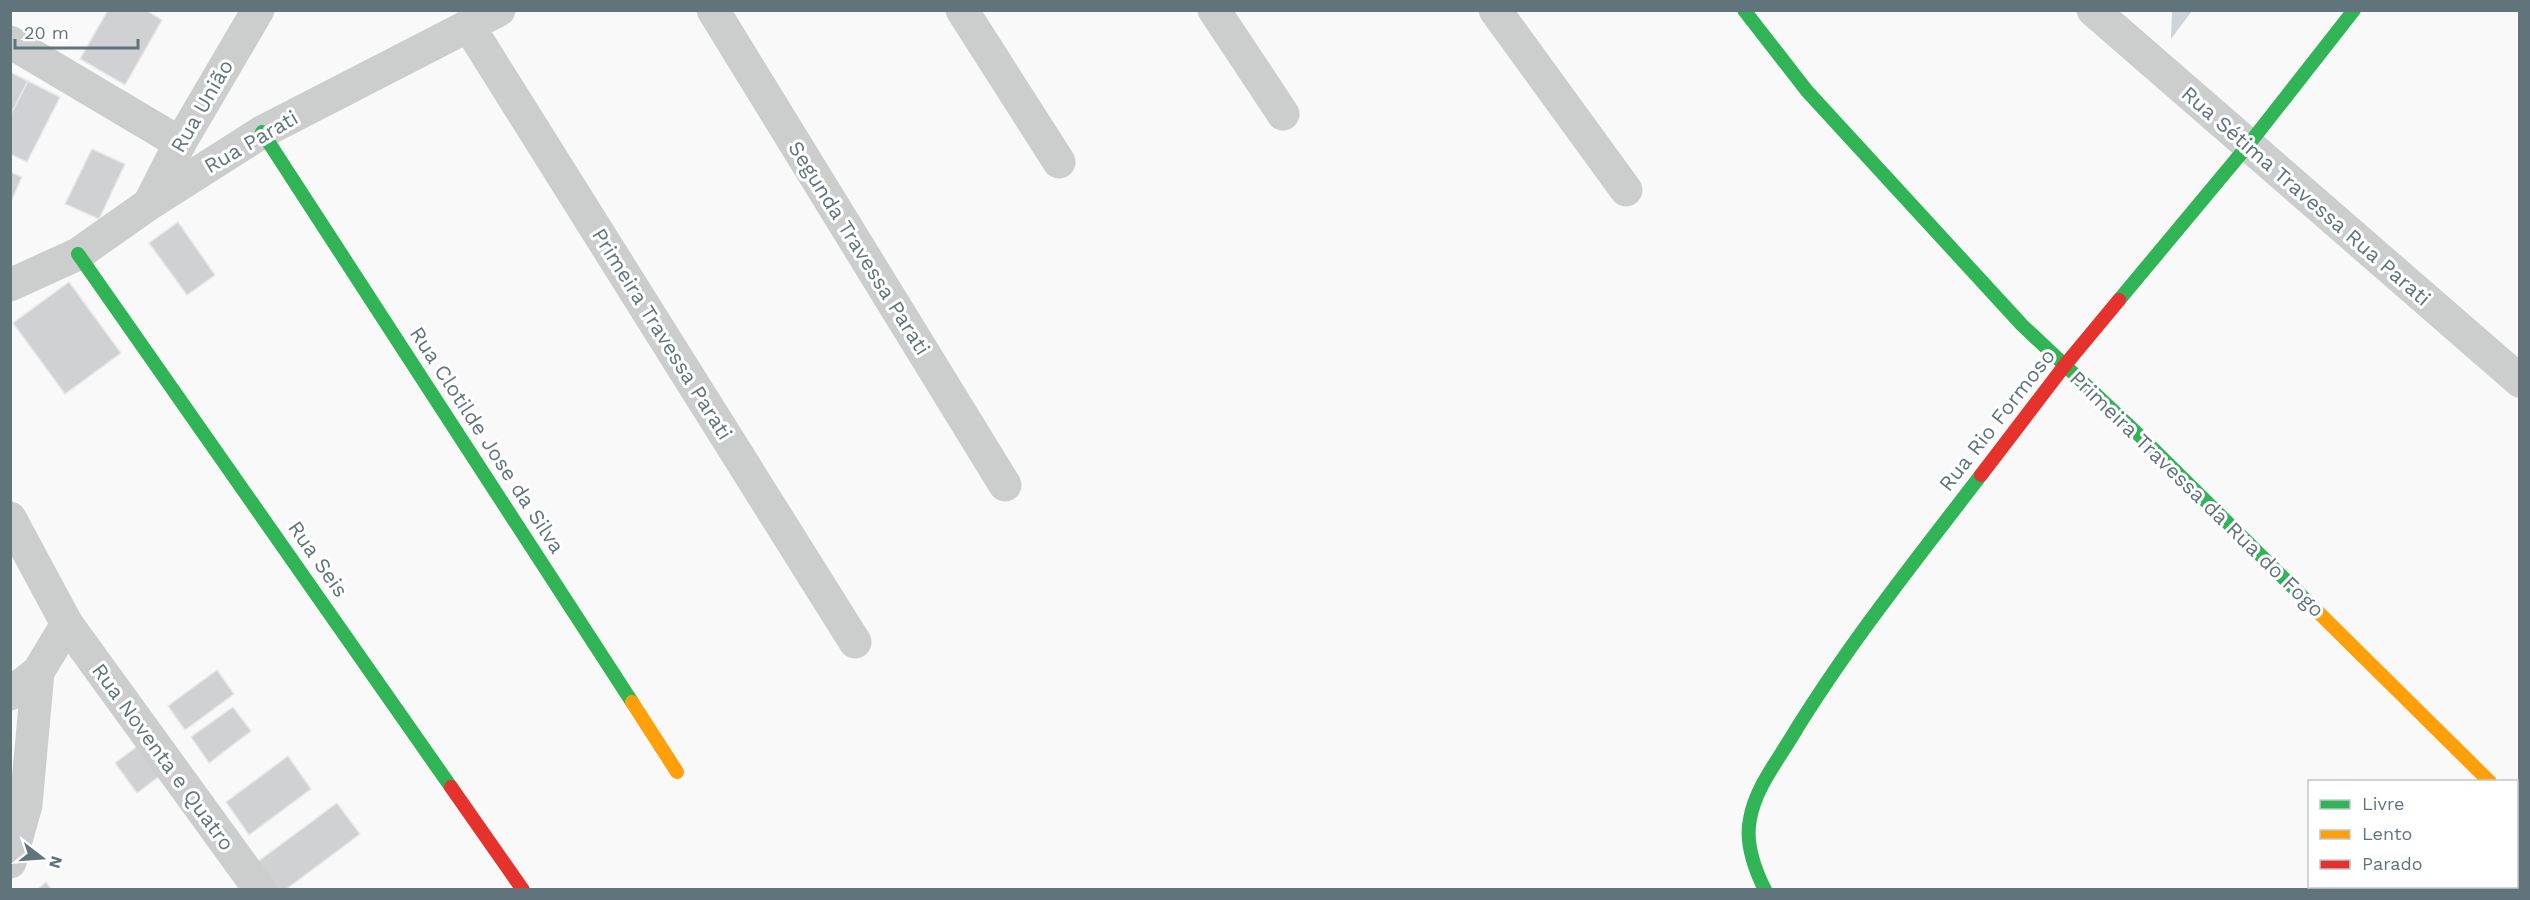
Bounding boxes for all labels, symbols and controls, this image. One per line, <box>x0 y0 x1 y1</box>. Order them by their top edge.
scale bar <box>15 12 138 50</box>
text: 20 m <box>24 22 69 43</box>
street label: Rua União <box>165 55 238 157</box>
street label: Rua Sétima Travessa Rua Parati <box>2177 81 2436 311</box>
street label: Rua Parati <box>199 105 302 178</box>
street label: Segunda Travessa Parati <box>783 136 936 359</box>
street label: Primeira Travessa Parati <box>587 223 738 444</box>
street label: Rua Clotilde Jose da Silva <box>405 322 570 558</box>
street label: Rua Rio Formoso <box>1933 344 2060 496</box>
street label: Primeira Travessa da Rua do Fogo <box>2065 365 2330 622</box>
street label: Rua Seis <box>283 516 354 602</box>
street label: Rua Noventa e Quatro <box>87 658 240 855</box>
legend <box>2308 780 2518 888</box>
text: Livre <box>2362 793 2404 814</box>
text: Lento <box>2362 823 2412 844</box>
north arrow <box>12 828 72 888</box>
text: Parado <box>2362 853 2423 874</box>
text: N <box>45 854 67 871</box>

